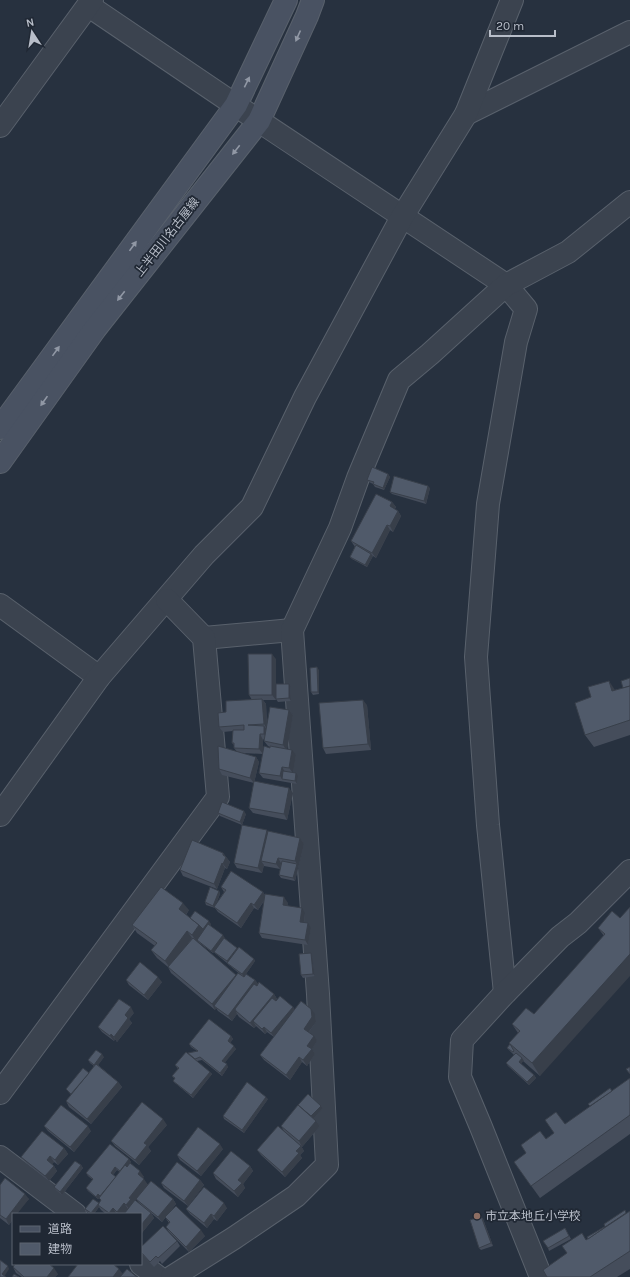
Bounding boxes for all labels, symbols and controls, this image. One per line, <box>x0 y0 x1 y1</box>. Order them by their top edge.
north arrow <box>12 12 52 52</box>
scale bar <box>490 12 555 38</box>
text: N <box>25 16 35 30</box>
text: 20 m <box>496 19 524 33</box>
one-way arrow <box>295 30 301 42</box>
one-way arrow <box>244 77 250 88</box>
one-way arrow <box>232 144 241 155</box>
street label: 上半田川名古屋線 <box>132 195 202 279</box>
one-way arrow <box>129 241 137 251</box>
one-way arrow <box>117 290 125 301</box>
one-way arrow <box>52 346 60 356</box>
one-way arrow <box>40 395 48 406</box>
place label: 市立本地丘小学校 <box>485 1209 581 1223</box>
marker: 市立本地丘小学校 <box>472 1211 482 1221</box>
legend <box>12 1213 142 1265</box>
text: 道路 <box>48 1222 72 1236</box>
text: 建物 <box>48 1242 72 1256</box>

